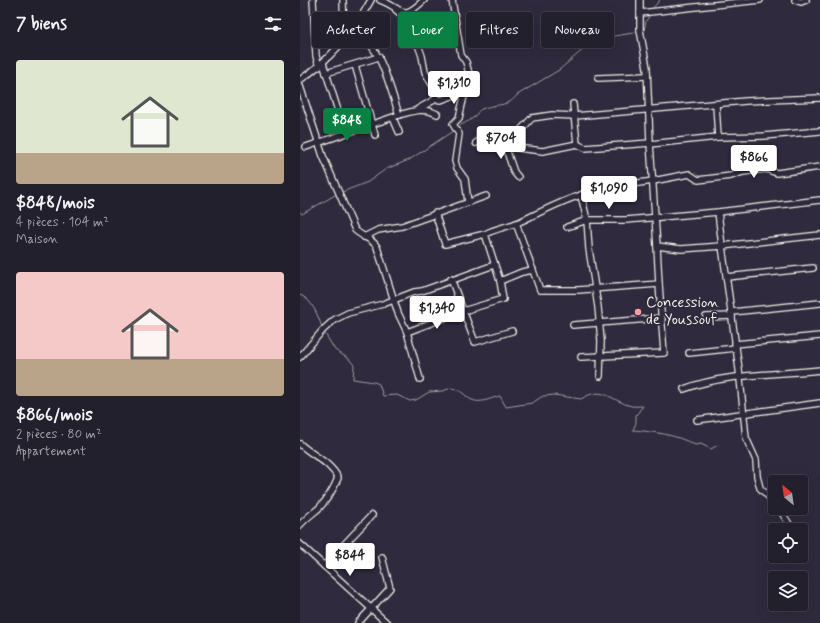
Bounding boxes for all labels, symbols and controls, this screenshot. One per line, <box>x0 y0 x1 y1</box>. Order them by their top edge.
chip: Acheter <box>312 12 390 48</box>
chip: Louer <box>398 12 458 48</box>
chip: Filtres <box>466 12 533 48</box>
chip: Nouveau <box>541 12 614 48</box>
text: 7 biens <box>16 13 67 35</box>
icon: filters <box>262 13 284 35</box>
pin: $1,310 <box>421 71 487 105</box>
text: $1,310 <box>437 75 471 92</box>
icon: home <box>114 86 186 158</box>
pin: $848 <box>323 108 371 142</box>
text: $848 <box>332 112 362 129</box>
pin: $704 <box>477 126 525 160</box>
text: $704 <box>486 130 516 147</box>
pin: $866 <box>730 145 778 179</box>
text: $866 <box>740 149 768 166</box>
pin: $1,090 <box>576 176 642 210</box>
text: $1,090 <box>590 180 628 197</box>
text: $848/mois <box>16 192 95 214</box>
text: 4 pièces · 104 m² <box>16 214 109 231</box>
text: Maison <box>16 231 58 248</box>
place label: Concession de Youssouf <box>646 293 719 330</box>
pin: $1,340 <box>404 296 470 330</box>
icon: home <box>114 298 186 370</box>
text: $1,340 <box>419 300 455 317</box>
marker: Concession de Youssouf <box>633 307 643 317</box>
text: $866/mois <box>16 404 93 426</box>
text: 2 pièces · 80 m² <box>16 426 102 443</box>
text: Appartement <box>16 443 86 460</box>
north arrow <box>768 475 808 515</box>
map controls <box>768 475 808 611</box>
button: locate <box>768 523 808 563</box>
pin: $844 <box>326 543 374 577</box>
text: $844 <box>335 547 365 564</box>
button: layers <box>768 571 808 611</box>

